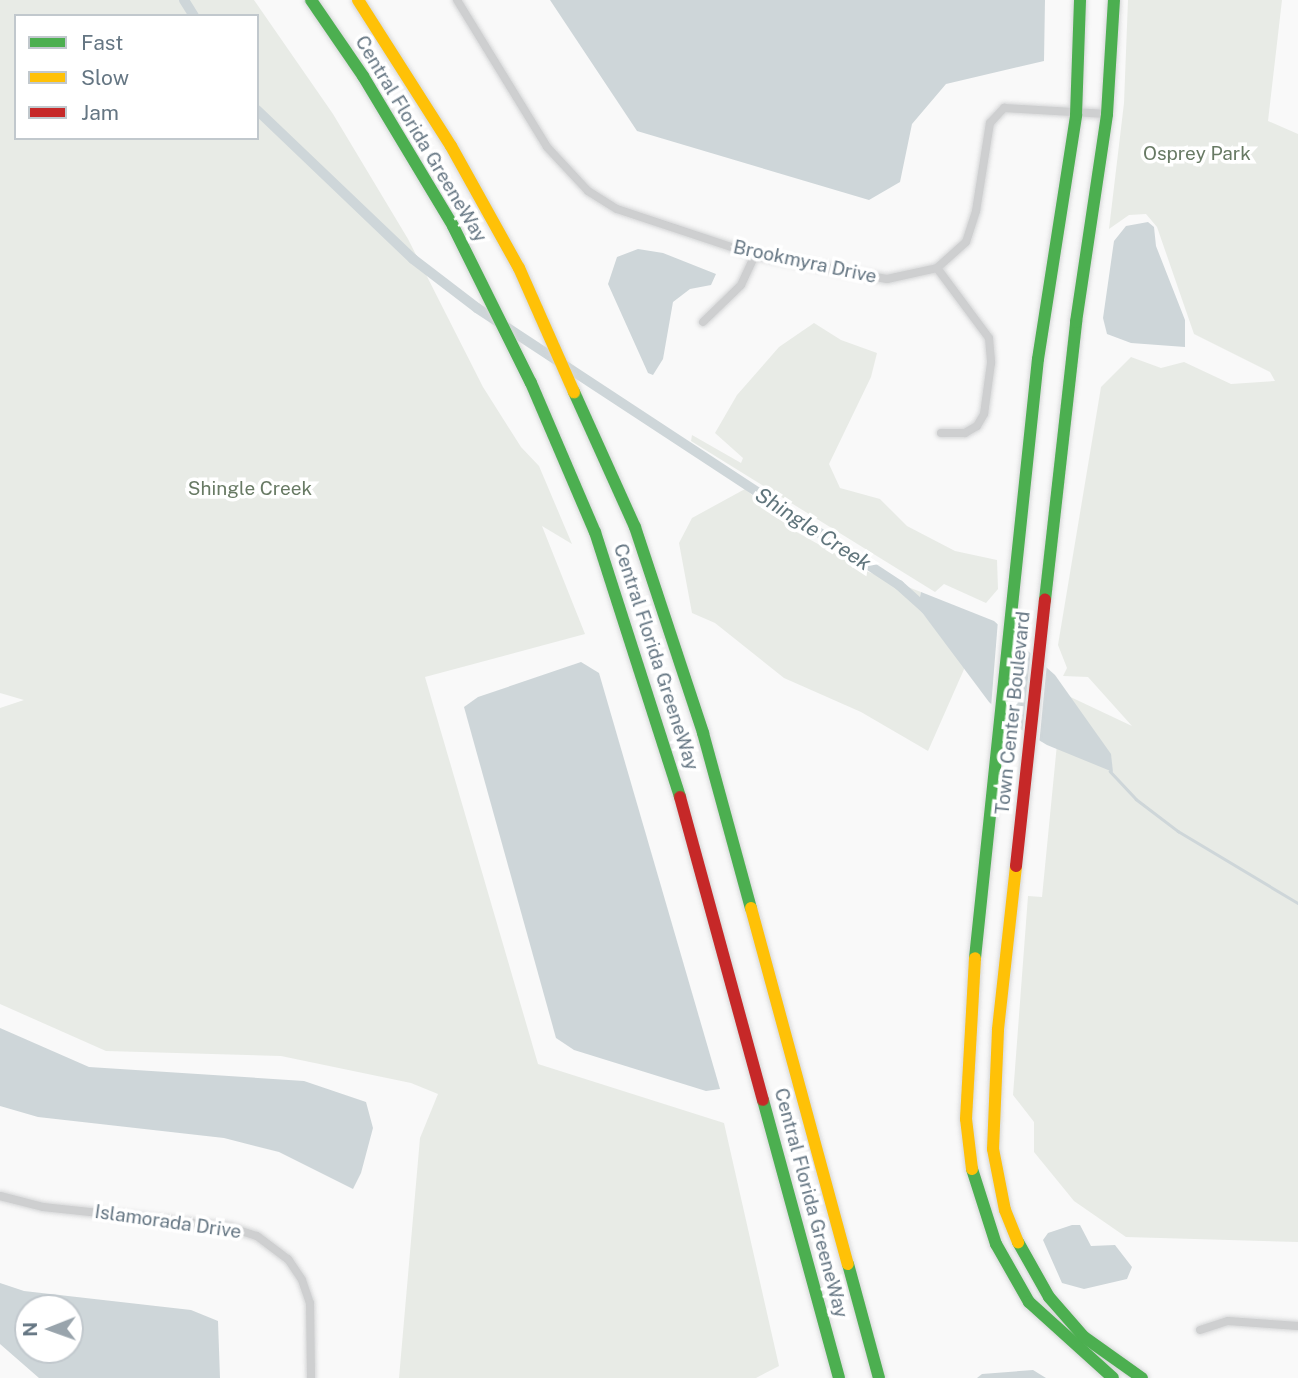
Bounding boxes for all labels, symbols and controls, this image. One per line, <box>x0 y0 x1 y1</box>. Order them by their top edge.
legend <box>14 14 259 140</box>
text: Fast <box>81 30 123 55</box>
street label: Central Florida GreeneWay <box>350 32 492 246</box>
text: Slow <box>81 65 129 90</box>
text: Jam <box>81 100 119 125</box>
park label: Osprey Park <box>1143 143 1251 165</box>
street label: Brookmyra Drive <box>731 236 879 288</box>
park label: Shingle Creek <box>188 478 312 500</box>
water label: Shingle Creek <box>750 482 876 576</box>
street label: Central Florida GreeneWay <box>609 541 703 773</box>
street label: Town Center Boulevard <box>991 610 1035 816</box>
street label: Central Florida GreeneWay <box>769 1086 853 1320</box>
street label: Islamorada Drive <box>93 1200 243 1244</box>
north arrow <box>14 1294 84 1364</box>
text: N <box>19 1322 41 1337</box>

